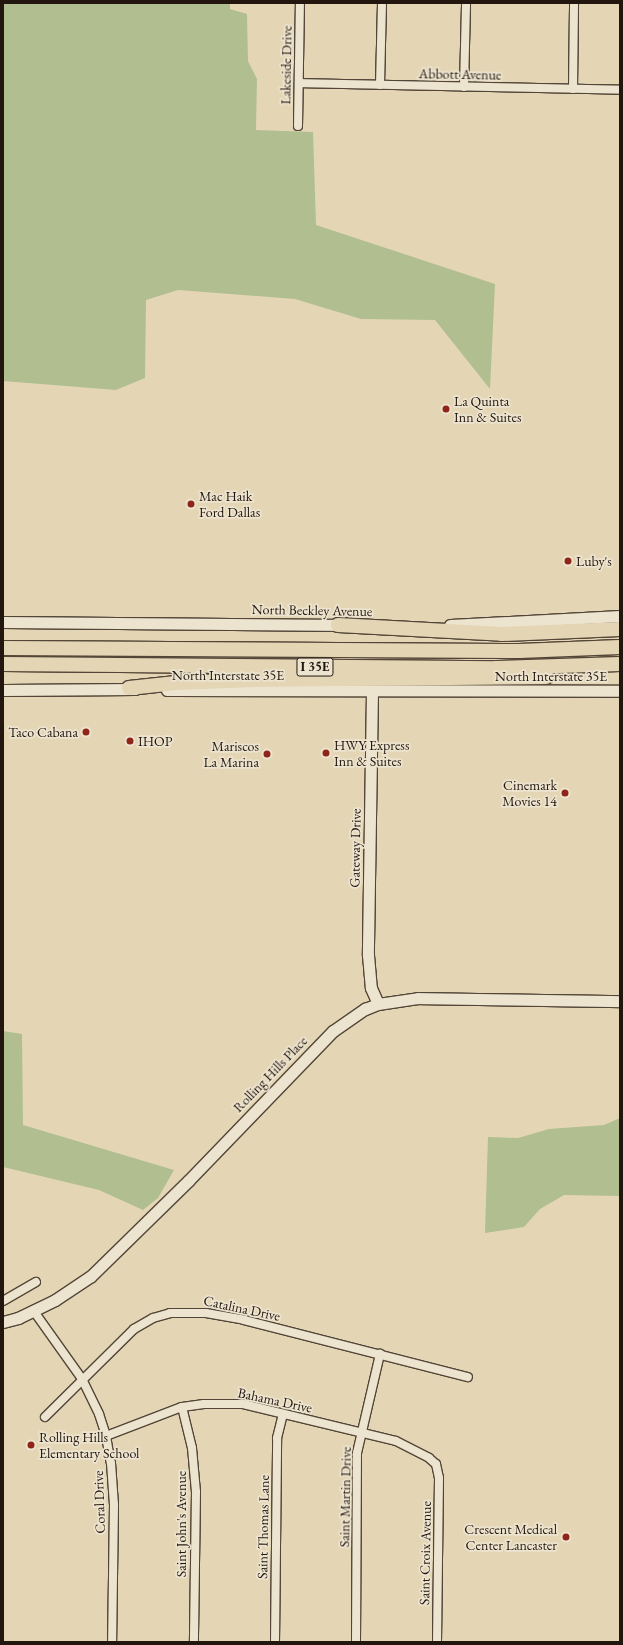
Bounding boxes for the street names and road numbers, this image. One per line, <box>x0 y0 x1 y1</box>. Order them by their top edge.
street label: Lakeside Drive <box>277 25 295 105</box>
street label: Abbott Avenue <box>418 65 502 83</box>
street label: North Beckley Avenue <box>251 601 373 619</box>
road number: I 35E <box>296 656 334 678</box>
street label: North Interstate 35E <box>172 667 284 683</box>
street label: North Interstate 35E <box>495 668 607 684</box>
street label: Gateway Drive <box>346 808 364 888</box>
street label: Rolling Hills Place <box>229 1032 311 1116</box>
street label: Catalina Drive <box>202 1292 282 1324</box>
street label: Bahama Drive <box>236 1384 314 1416</box>
street label: Saint Martin Drive <box>336 1447 354 1547</box>
street label: Coral Drive <box>90 1470 108 1534</box>
street label: Saint John's Avenue <box>173 1471 189 1577</box>
street label: Saint Thomas Lane <box>254 1475 272 1579</box>
street label: Saint Croix Avenue <box>416 1501 434 1605</box>

